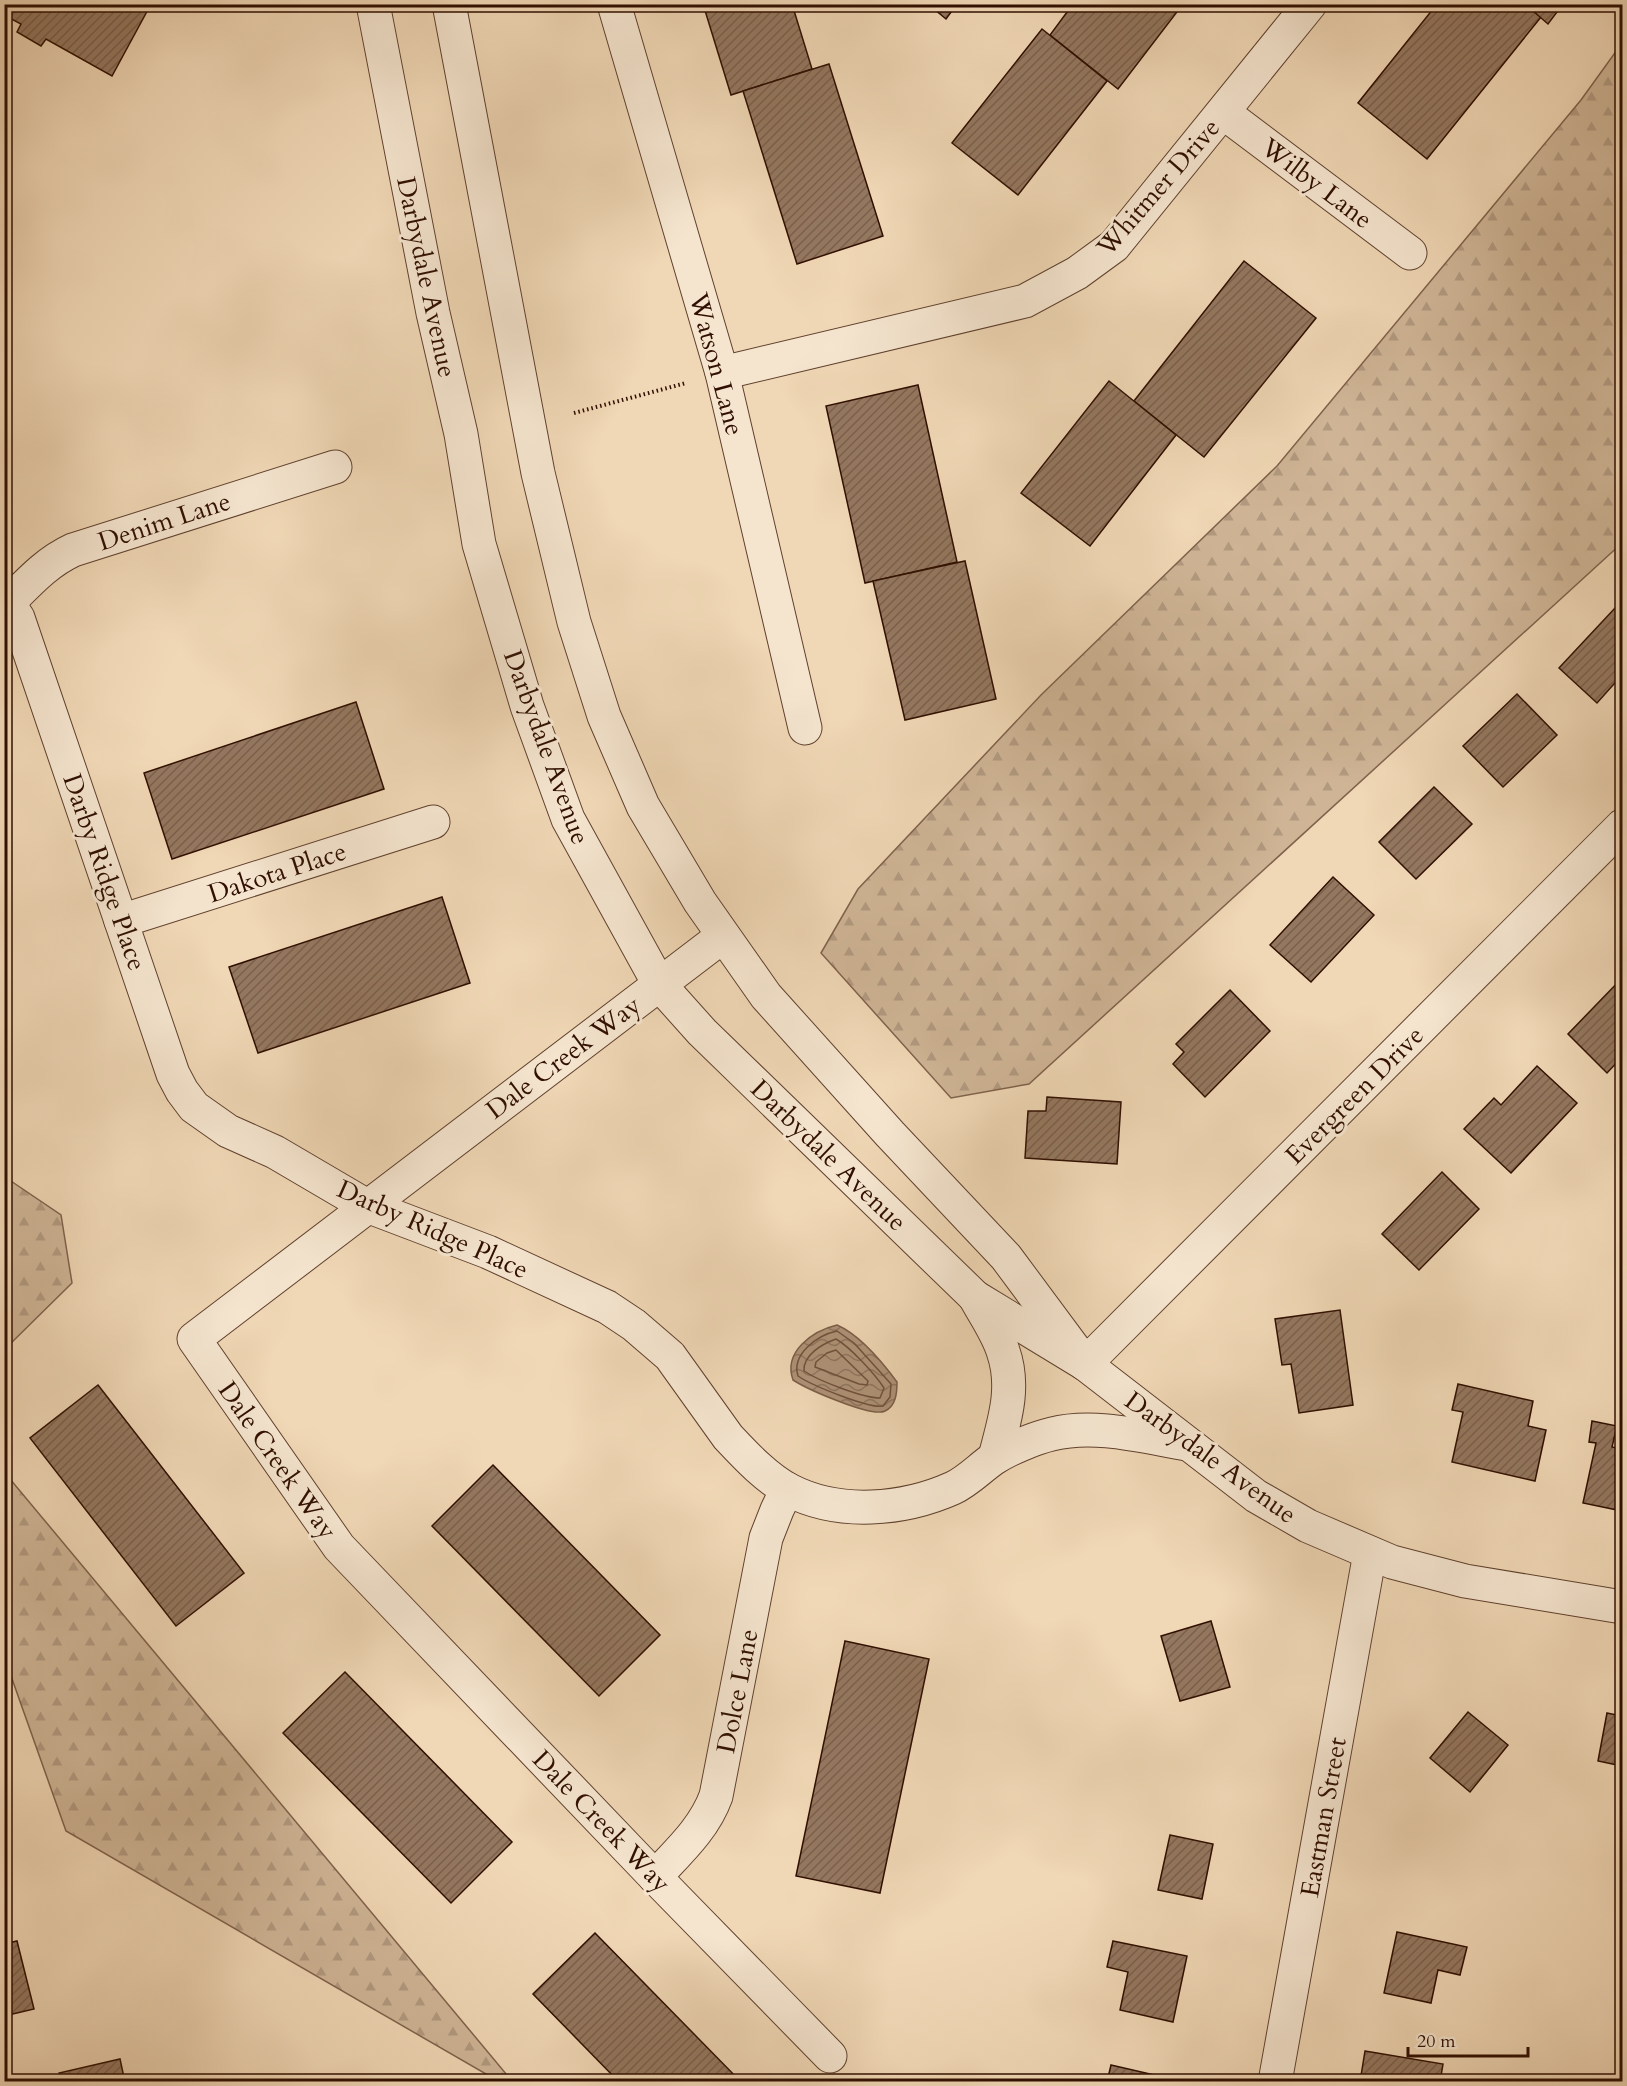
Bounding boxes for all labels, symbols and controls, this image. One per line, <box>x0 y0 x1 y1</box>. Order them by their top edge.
street label: Whitmer Drive <box>1088 111 1228 264</box>
street label: Wilby Lane <box>1253 129 1379 237</box>
street label: Darbydale Avenue <box>388 174 465 381</box>
street label: Watson Lane <box>680 288 752 439</box>
street label: Denim Lane <box>93 484 235 559</box>
street label: Darbydale Avenue <box>495 645 598 849</box>
street label: Darby Ridge Place <box>54 769 155 975</box>
street label: Dakota Place <box>203 834 351 911</box>
street label: Dale Creek Way <box>479 987 648 1127</box>
street label: Evergreen Drive <box>1277 1018 1431 1172</box>
street label: Darbydale Avenue <box>743 1072 914 1239</box>
street label: Darby Ridge Place <box>332 1172 534 1287</box>
street label: Dale Creek Way <box>210 1374 345 1546</box>
street label: Darbydale Avenue <box>1118 1383 1304 1532</box>
street label: Dolce Lane <box>708 1626 767 1756</box>
street label: Eastman Street <box>1292 1734 1355 1900</box>
street label: Dale Creek Way <box>525 1743 679 1900</box>
scale bar <box>1408 2020 1528 2058</box>
text: 20 m <box>1417 2029 1456 2054</box>

